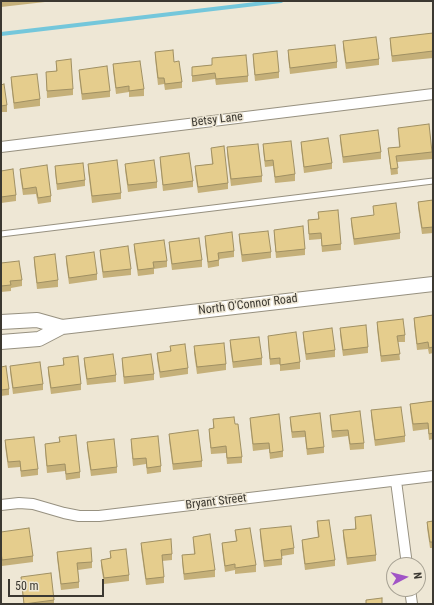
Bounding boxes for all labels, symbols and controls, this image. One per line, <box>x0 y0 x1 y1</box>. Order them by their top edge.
street label: Betsy Lane <box>190 110 244 130</box>
street label: North O'Connor Road <box>198 292 298 318</box>
street label: Bryant Street <box>185 491 247 513</box>
north arrow <box>386 557 426 597</box>
scale bar <box>10 571 106 597</box>
text: N <box>411 571 424 580</box>
text: 50 m <box>15 579 39 593</box>

